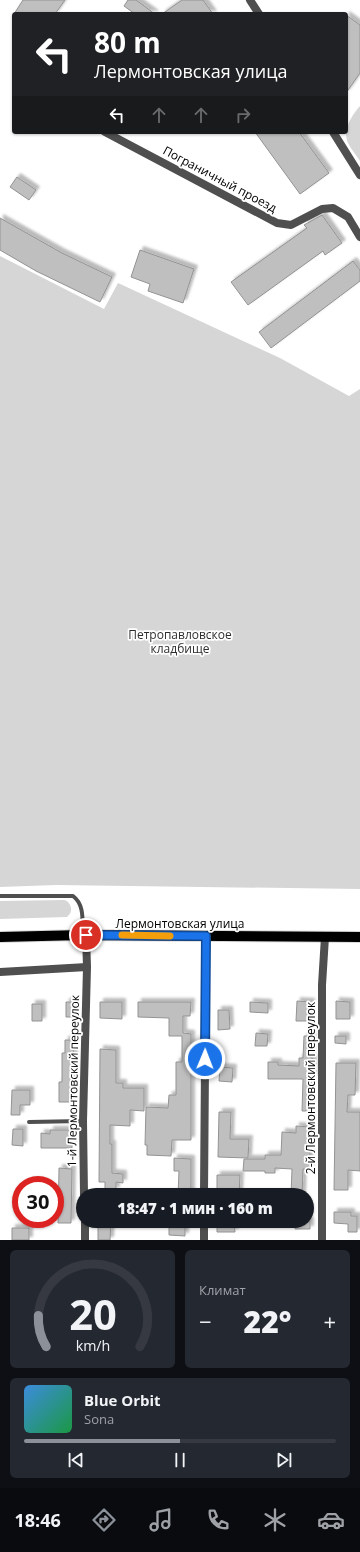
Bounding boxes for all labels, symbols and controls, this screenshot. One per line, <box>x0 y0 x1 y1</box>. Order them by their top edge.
text: 80 m <box>94 23 161 61</box>
icon: left <box>28 28 80 80</box>
text: Лермонтовская улица <box>94 59 287 83</box>
icon: left <box>106 104 128 126</box>
icon: ahead <box>148 104 170 126</box>
icon: ahead <box>190 104 212 126</box>
icon: right <box>232 104 254 126</box>
street label: Пограничный проезд <box>160 142 280 216</box>
park label: Петропавловское кладбище <box>128 626 232 657</box>
street label: Лермонтовская улица <box>116 915 244 932</box>
pin <box>69 918 103 952</box>
icon: arrive <box>75 924 97 946</box>
street label: 1-й Лермонтовский переулок <box>63 994 83 1167</box>
street label: 2-й Лермонтовский переулок <box>302 1001 319 1174</box>
position arrow <box>184 1038 226 1080</box>
speed limit sign: 30 <box>12 1176 64 1228</box>
text: 18:47 · 1 мин · 160 m <box>117 1198 273 1218</box>
text: Климат <box>199 1281 246 1299</box>
text: 20 <box>69 1286 116 1342</box>
text: 22° <box>244 1301 291 1342</box>
text: − <box>199 1306 212 1336</box>
text: + <box>323 1306 336 1336</box>
text: km/h <box>75 1336 110 1355</box>
text: Blue Orbit <box>84 1390 161 1410</box>
text: Sona <box>84 1410 114 1428</box>
icon: previous <box>65 1449 87 1471</box>
icon: pause <box>169 1449 191 1471</box>
icon: next <box>273 1449 295 1471</box>
icon: directions <box>90 1506 118 1534</box>
icon: music <box>147 1506 175 1534</box>
icon: phone <box>204 1506 232 1534</box>
icon: climate <box>261 1506 289 1534</box>
icon: car <box>317 1506 345 1534</box>
text: 18:46 <box>14 1508 61 1532</box>

